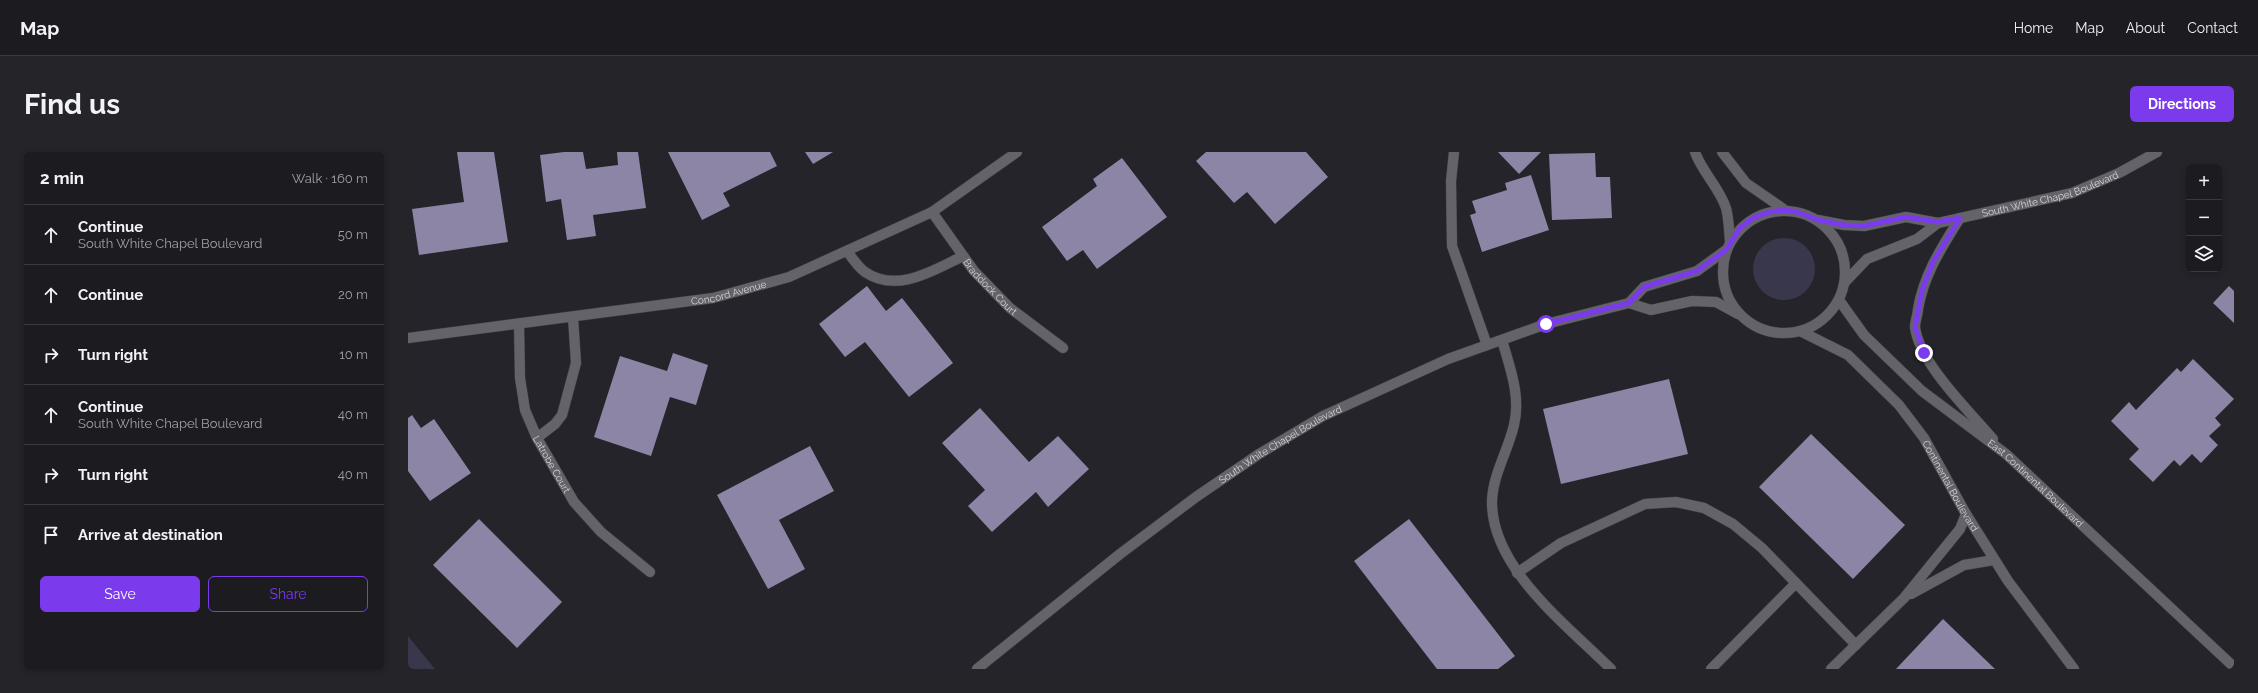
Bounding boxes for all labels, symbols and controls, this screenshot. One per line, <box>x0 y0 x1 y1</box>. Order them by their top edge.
text: Map <box>20 17 59 39</box>
text: Home <box>2014 20 2053 36</box>
text: Map <box>2075 20 2104 36</box>
text: About <box>2126 20 2165 36</box>
text: Contact <box>2187 20 2238 36</box>
button: Directions <box>2130 86 2234 122</box>
text: Find us <box>24 88 120 121</box>
map controls <box>2186 164 2222 272</box>
button: + <box>2186 164 2222 200</box>
text: 2 min <box>40 168 84 188</box>
street label: South White Chapel Boulevard <box>1981 168 2120 219</box>
text: Walk · 160 m <box>292 171 368 186</box>
button: − <box>2186 200 2222 236</box>
text: Continue <box>78 218 143 236</box>
icon: ahead <box>40 224 62 246</box>
text: 50 m <box>338 227 368 242</box>
text: South White Chapel Boulevard <box>78 236 262 251</box>
button: layers <box>2186 236 2222 272</box>
street label: Braddock Court <box>961 256 1020 317</box>
street label: Concord Avenue <box>690 278 768 306</box>
icon: ahead <box>40 284 62 306</box>
text: Continue <box>78 286 143 304</box>
text: 20 m <box>338 287 368 302</box>
route start <box>1537 315 1555 333</box>
icon: right <box>40 344 62 366</box>
route end <box>1915 344 1933 362</box>
text: Turn right <box>78 346 148 364</box>
text: 10 m <box>339 347 368 362</box>
text: Continue <box>78 398 143 416</box>
street label: South White Chapel Boulevard <box>1216 403 1343 486</box>
icon: ahead <box>40 404 62 426</box>
text: 40 m <box>338 407 368 422</box>
text: South White Chapel Boulevard <box>78 416 262 431</box>
street label: Latrobe Court <box>531 434 573 495</box>
street label: East Continental Boulevard <box>1986 437 2086 529</box>
street label: Continental Boulevard <box>1921 438 1981 533</box>
icon: right <box>40 464 62 486</box>
text: Turn right <box>78 466 148 484</box>
text: 40 m <box>338 467 368 482</box>
icon: arrive <box>40 524 62 546</box>
text: Arrive at destination <box>78 526 223 544</box>
button: Save <box>40 576 200 612</box>
button: Share <box>208 576 368 612</box>

